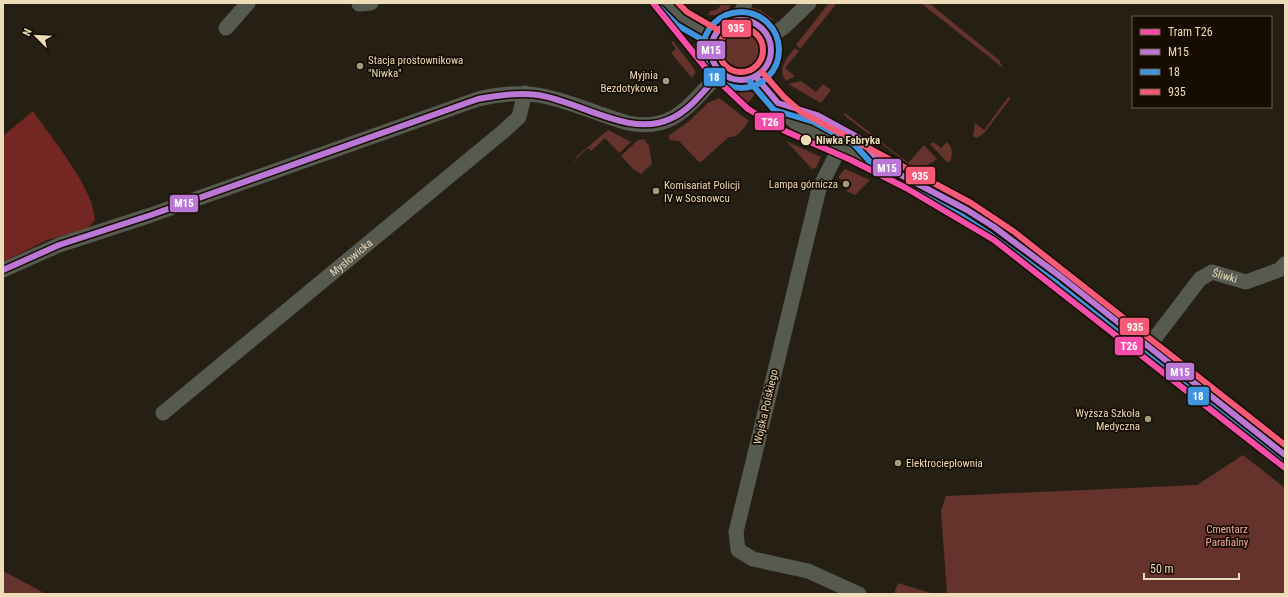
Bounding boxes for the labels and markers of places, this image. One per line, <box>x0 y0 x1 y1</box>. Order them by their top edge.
place label: Stacja prostownikowa "Niwka" <box>368 54 463 80</box>
marker: Stacja prostownikowa "Niwka" <box>355 61 365 71</box>
place label: Myjnia Bezdotykowa <box>600 69 658 95</box>
marker: Myjnia Bezdotykowa <box>661 76 671 86</box>
marker: Niwka Fabryka <box>799 133 813 147</box>
place label: Niwka Fabryka <box>816 134 880 147</box>
place label: Lampa górnicza <box>769 178 838 191</box>
place label: Komisariat Policji IV w Sosnowcu <box>664 179 740 205</box>
marker: Lampa górnicza <box>841 179 851 189</box>
marker: Komisariat Policji IV w Sosnowcu <box>651 186 661 196</box>
place label: Wyższa Szkoła Medyczna <box>1076 407 1140 433</box>
marker: Wyższa Szkoła Medyczna <box>1143 414 1153 424</box>
place label: Elektrociepłownia <box>906 457 983 470</box>
marker: Elektrociepłownia <box>893 458 903 468</box>

